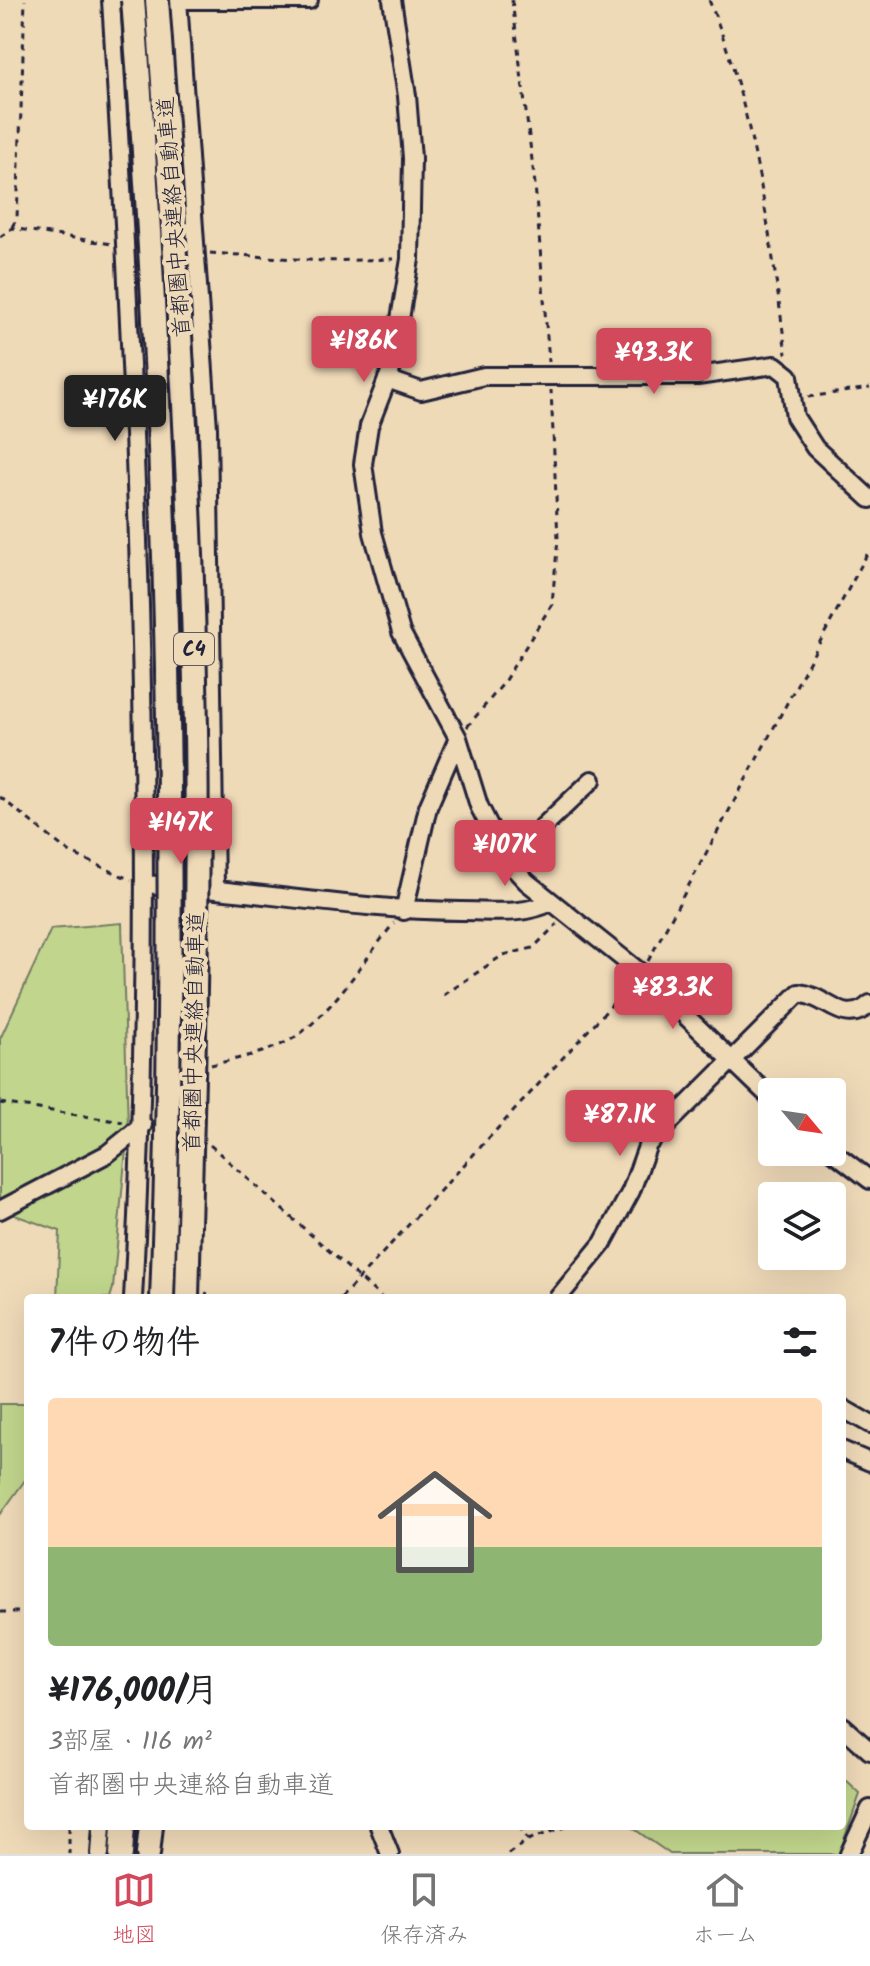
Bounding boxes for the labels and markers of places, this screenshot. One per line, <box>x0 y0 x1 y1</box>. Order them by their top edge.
pin: ¥186K <box>308 316 420 384</box>
pin: ¥93.3K <box>589 328 719 396</box>
pin: ¥176K <box>59 375 171 443</box>
pin: ¥147K <box>125 798 237 866</box>
pin: ¥107K <box>449 820 561 888</box>
pin: ¥83.3K <box>608 963 738 1031</box>
pin: ¥87.1K <box>555 1090 685 1158</box>

